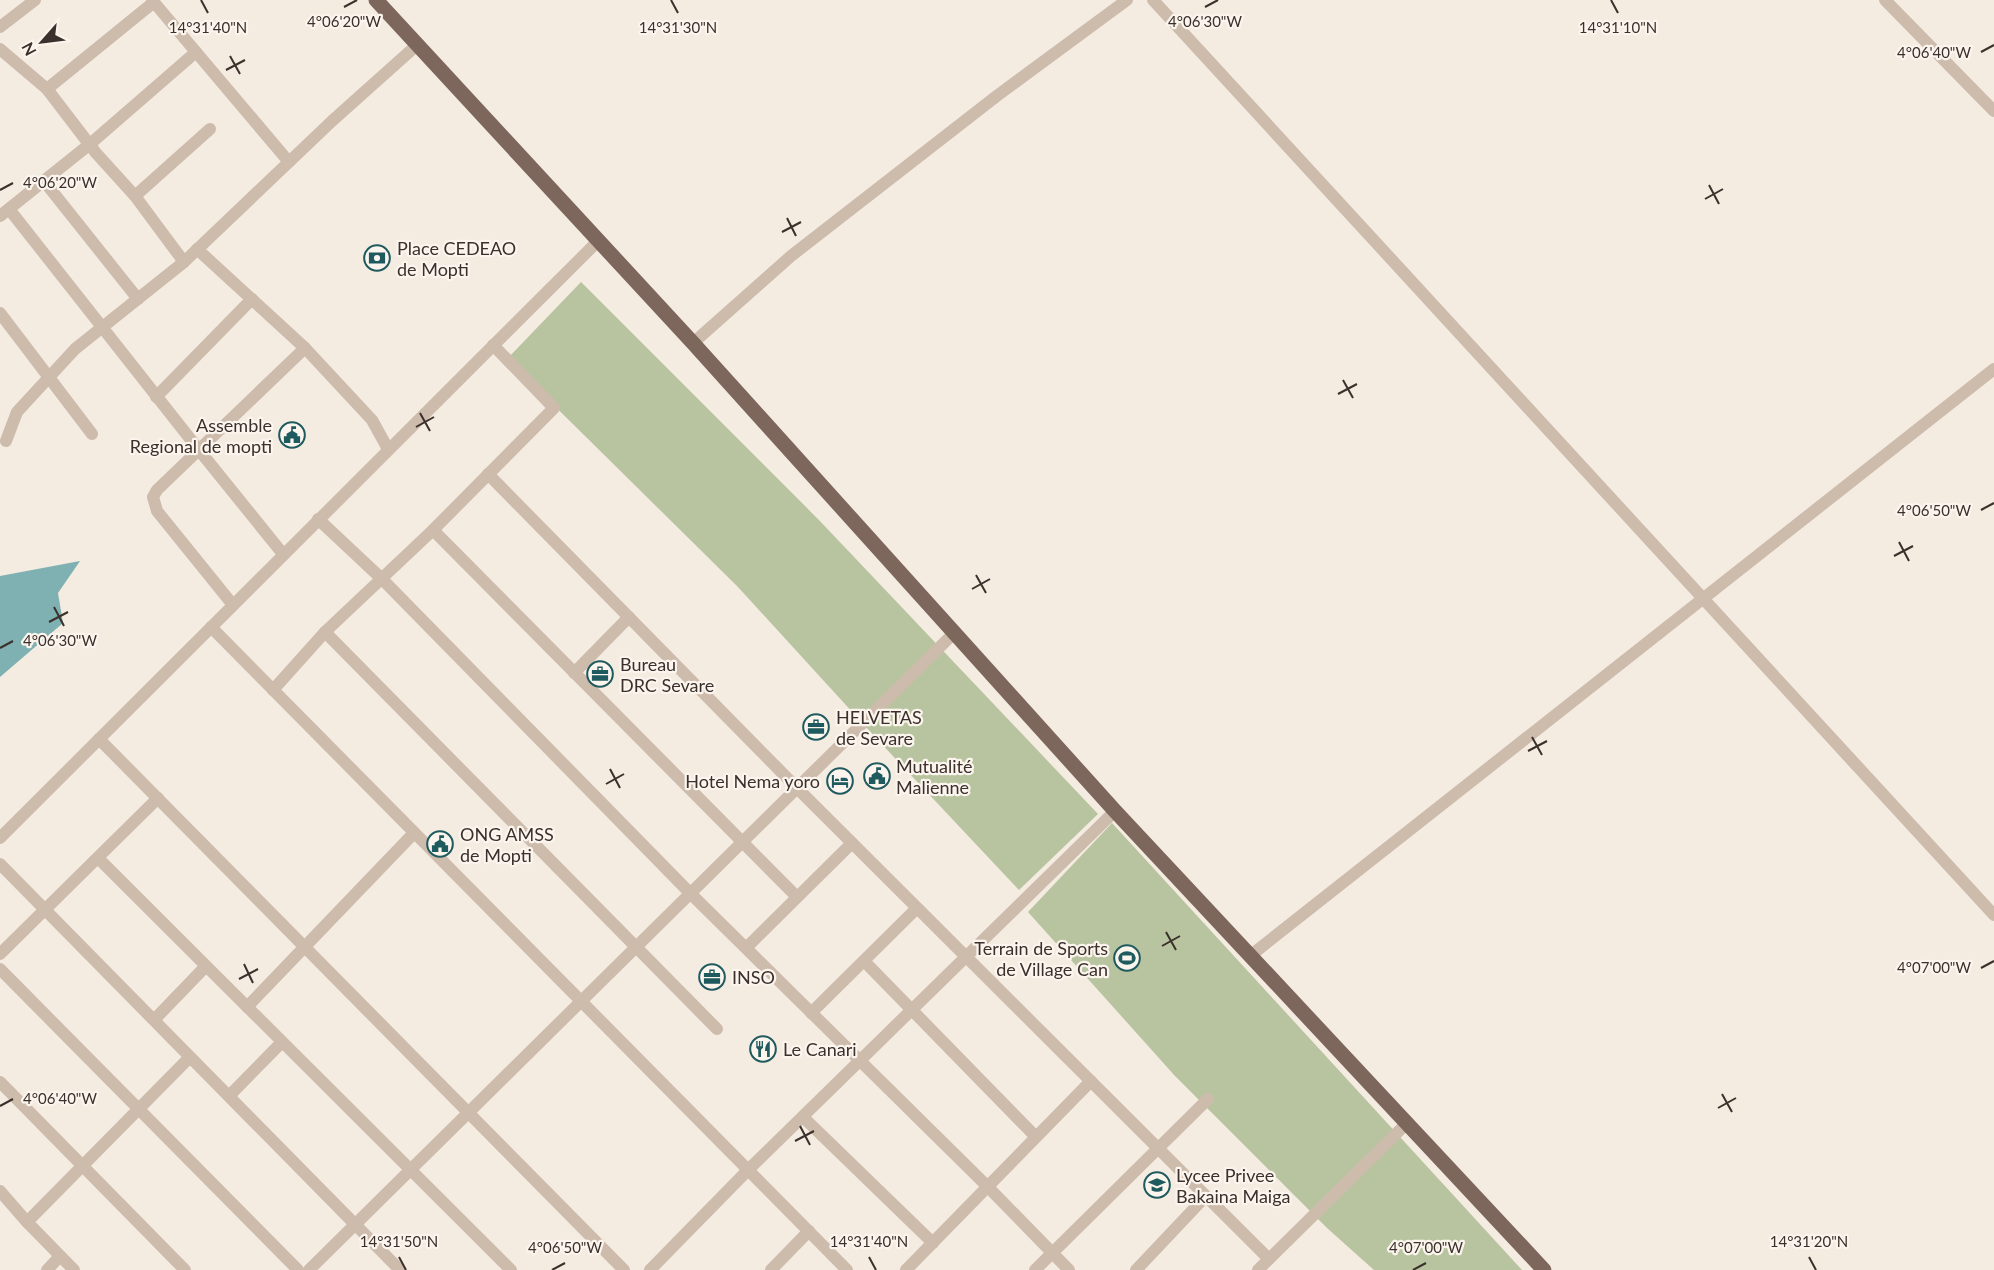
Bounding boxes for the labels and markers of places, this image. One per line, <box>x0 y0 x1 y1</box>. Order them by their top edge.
place label: Place CEDEAO de Mopti <box>397 237 516 280</box>
bank icon: Place CEDEAO de Mopti <box>362 243 392 273</box>
place label: Assemble Regional de mopti <box>130 414 272 457</box>
public building icon: Assemble Regional de mopti <box>277 420 307 450</box>
place label: Bureau DRC Sevare <box>620 653 714 696</box>
office icon: Bureau DRC Sevare <box>585 659 615 689</box>
place label: HELVETAS de Sevare <box>836 706 922 749</box>
office icon: HELVETAS de Sevare <box>801 712 831 742</box>
place label: Mutualité Malienne <box>896 755 973 798</box>
public building icon: Mutualité Malienne <box>862 761 892 791</box>
hotel icon: Hotel Nema yoro <box>825 766 855 796</box>
place label: Hotel Nema yoro <box>685 770 820 792</box>
place label: ONG AMSS de Mopti <box>460 823 554 866</box>
public building icon: ONG AMSS de Mopti <box>425 829 455 859</box>
place label: Terrain de Sports de Village Can <box>974 937 1108 980</box>
sports icon: Terrain de Sports de Village Can <box>1112 943 1142 973</box>
office icon: INSO <box>697 962 727 992</box>
place label: INSO <box>732 966 775 988</box>
restaurant icon: Le Canari <box>748 1034 778 1064</box>
place label: Le Canari <box>783 1038 857 1060</box>
place label: Lycee Privee Bakaina Maiga <box>1176 1164 1290 1207</box>
school or university icon: Lycee Privee Bakaina Maiga <box>1142 1170 1172 1200</box>

